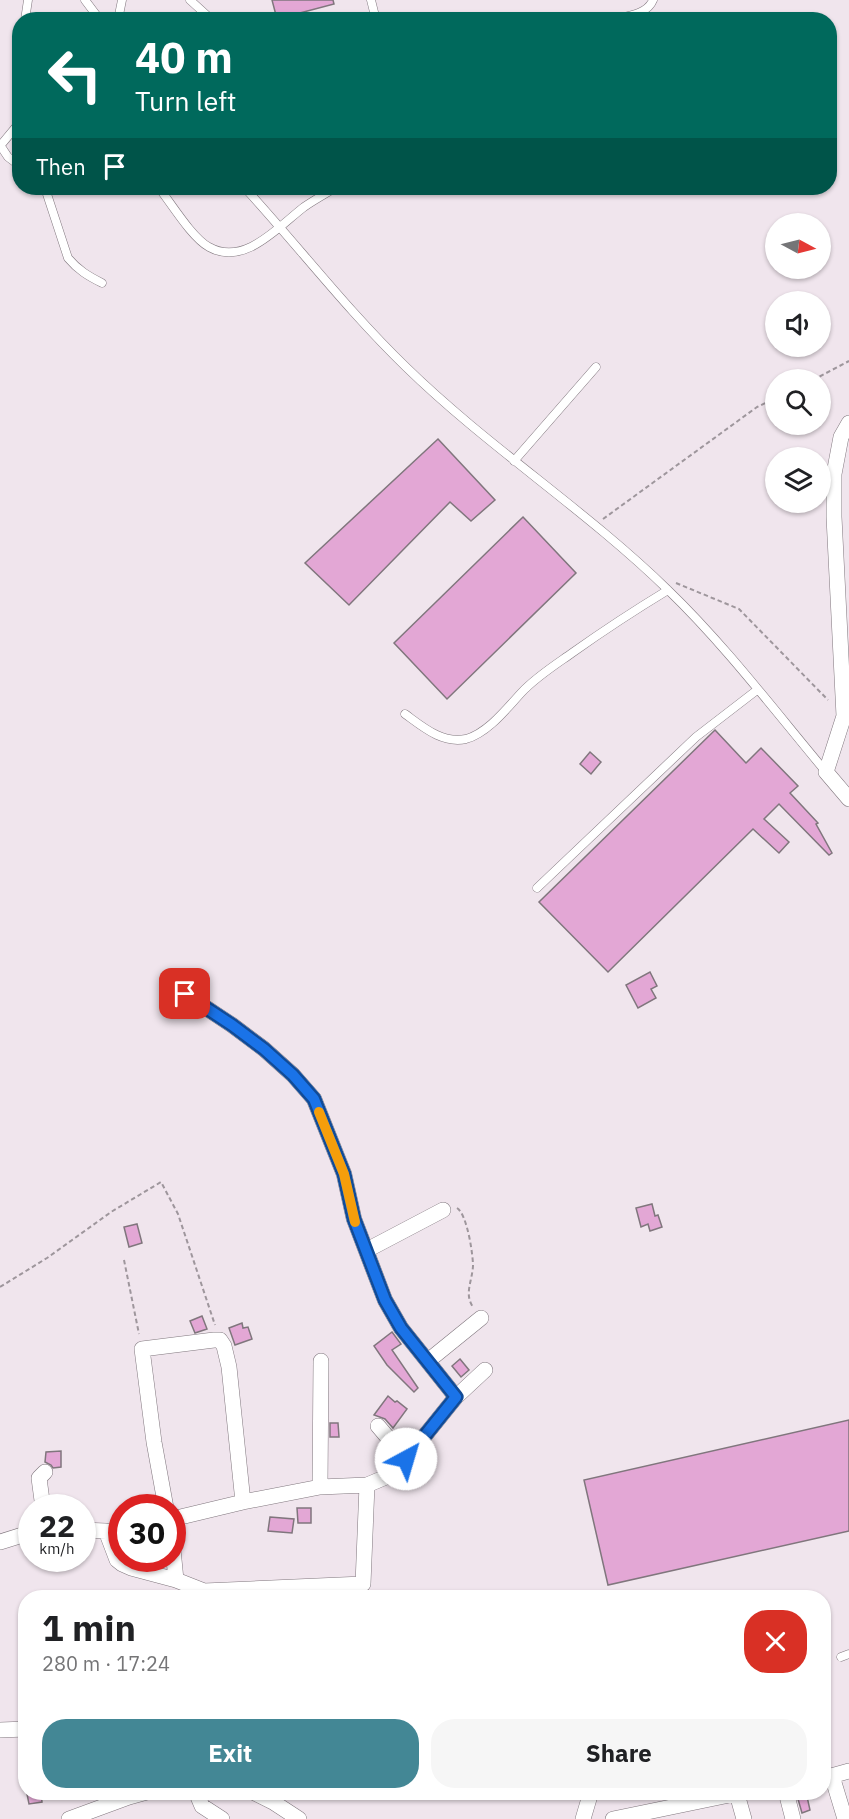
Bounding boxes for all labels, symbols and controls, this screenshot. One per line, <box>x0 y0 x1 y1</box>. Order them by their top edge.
text: 40 m <box>135 30 233 85</box>
icon: left <box>36 36 114 114</box>
text: Turn left <box>135 83 236 118</box>
icon: arrive <box>98 150 131 183</box>
text: Then <box>36 152 86 181</box>
north arrow <box>765 213 831 279</box>
map controls <box>765 213 831 513</box>
button: sound <box>765 291 831 357</box>
button: search <box>765 369 831 435</box>
button: layers <box>765 447 831 513</box>
pin <box>159 968 210 1019</box>
icon: arrive <box>168 977 201 1010</box>
position arrow <box>374 1427 438 1491</box>
speed limit sign: 30 <box>108 1494 186 1572</box>
text: 22 <box>39 1506 75 1545</box>
text: km/h <box>39 1539 75 1558</box>
text: 1 min <box>42 1604 136 1651</box>
button: close <box>744 1610 807 1673</box>
text: 280 m · 17:24 <box>42 1650 170 1677</box>
button: Exit <box>42 1719 419 1788</box>
button: Share <box>431 1719 807 1788</box>

